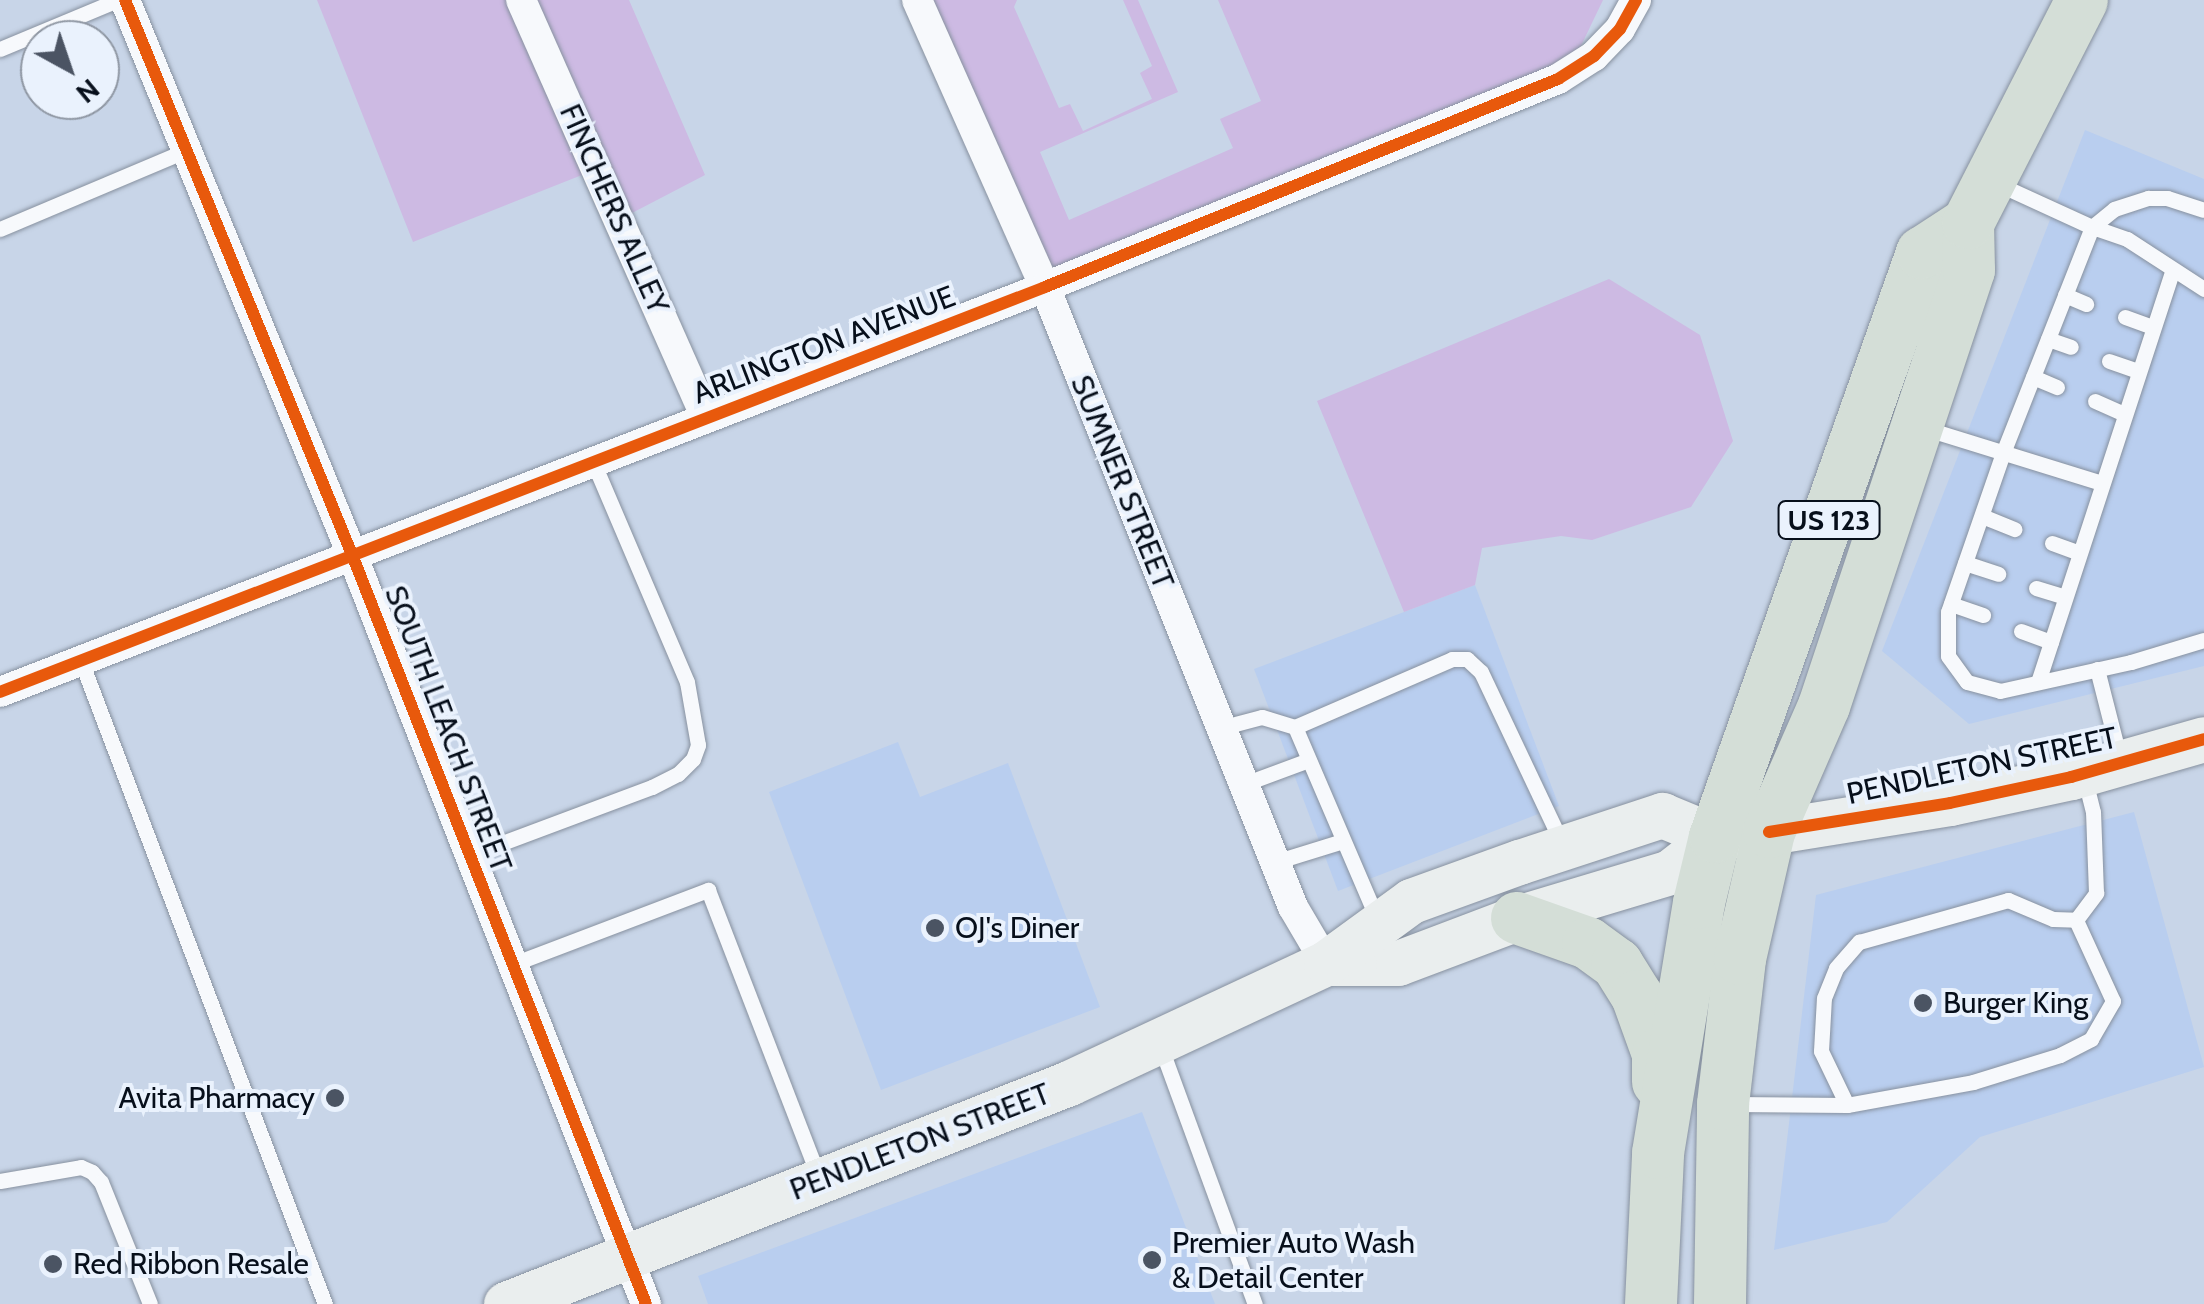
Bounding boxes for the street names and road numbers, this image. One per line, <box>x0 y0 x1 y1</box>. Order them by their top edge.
street label: FINCHERS ALLEY <box>552 99 676 319</box>
street label: ARLINGTON AVENUE <box>688 278 960 412</box>
street label: SUMNER STREET <box>1063 370 1181 594</box>
road number: US 123 <box>1776 497 1882 543</box>
street label: SOUTH LEACH STREET <box>377 581 519 877</box>
street label: PENDLETON STREET <box>1844 720 2120 812</box>
street label: PENDLETON STREET <box>785 1076 1055 1208</box>

